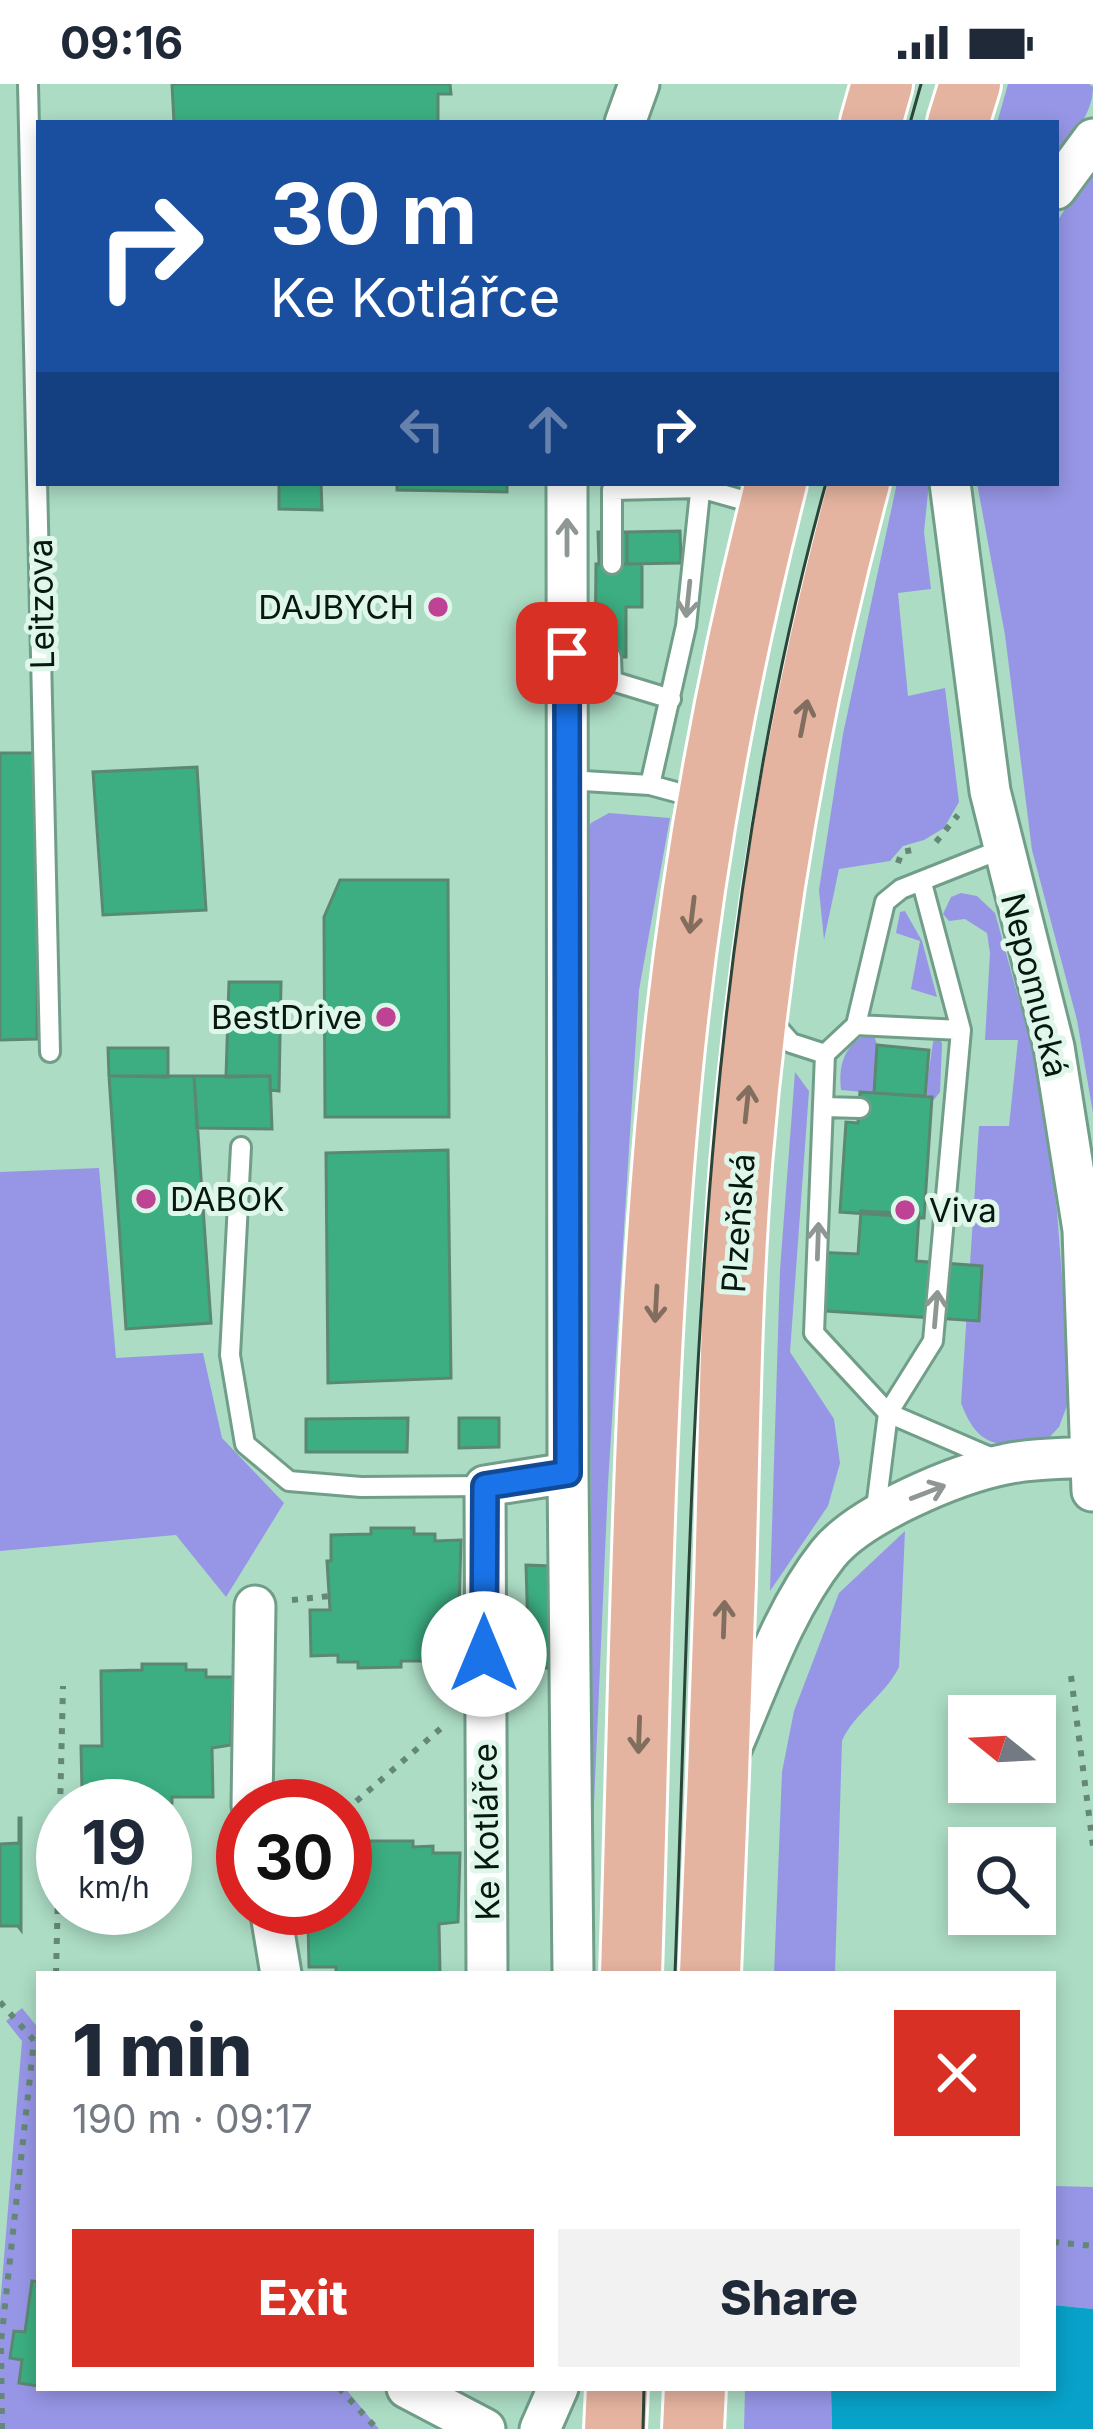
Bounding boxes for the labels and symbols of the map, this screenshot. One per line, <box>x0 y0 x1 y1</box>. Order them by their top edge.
one-way arrow <box>556 518 578 557</box>
street label: Leitzova <box>20 538 62 670</box>
one-way arrow <box>676 579 699 618</box>
place label: DAJBYCH <box>258 587 414 627</box>
marker: DAJBYCH <box>425 594 451 620</box>
pin <box>516 602 618 704</box>
one-way arrow <box>794 700 816 739</box>
street label: Nepomucká <box>993 889 1077 1081</box>
one-way arrow <box>680 895 702 934</box>
place label: BestDrive <box>211 997 362 1037</box>
marker: BestDrive <box>373 1004 399 1030</box>
one-way arrow <box>736 1085 759 1124</box>
street label: Plzeňská <box>713 1152 763 1294</box>
place label: DABOK <box>170 1179 284 1219</box>
marker: DABOK <box>133 1186 159 1212</box>
place label: Viva <box>929 1190 997 1230</box>
marker: Viva <box>892 1197 918 1223</box>
one-way arrow <box>807 1222 830 1261</box>
one-way arrow <box>644 1284 667 1323</box>
one-way arrow <box>925 1290 948 1329</box>
one-way arrow <box>908 1479 945 1501</box>
position arrow <box>421 1591 547 1717</box>
one-way arrow <box>712 1600 735 1639</box>
north arrow <box>948 1695 1056 1803</box>
one-way arrow <box>627 1715 650 1754</box>
street label: Ke Kotlářce <box>464 1743 508 1921</box>
speed limit sign: 30 <box>216 1779 372 1935</box>

